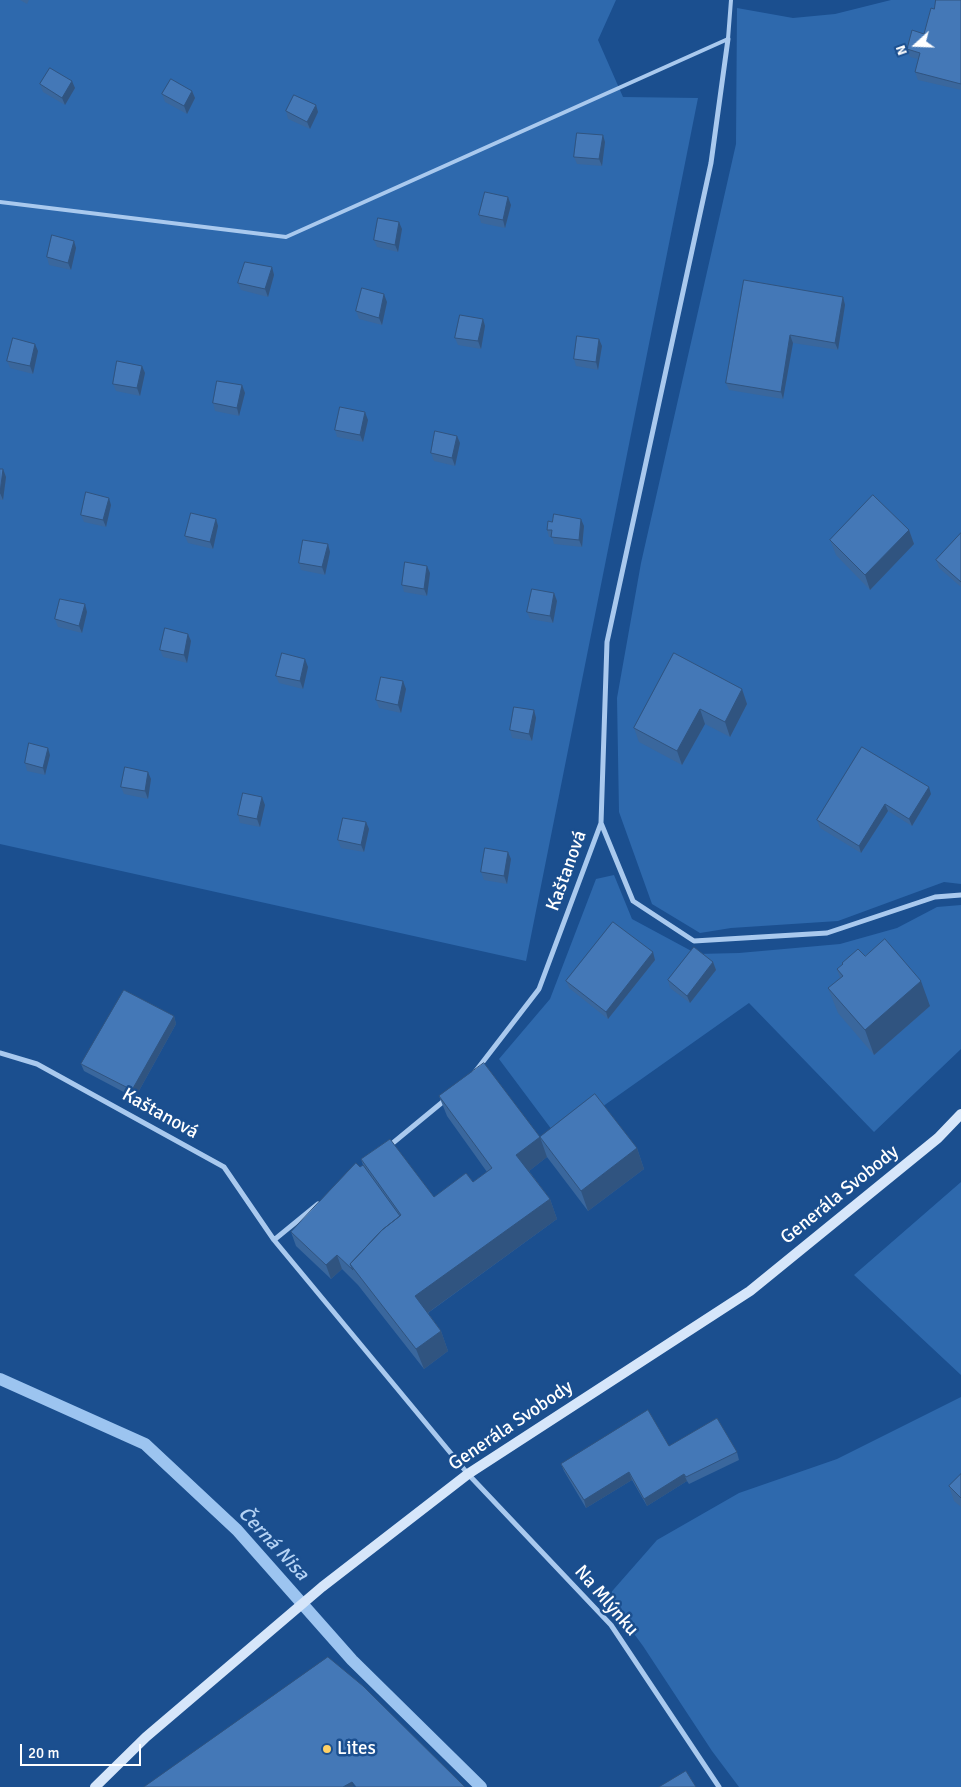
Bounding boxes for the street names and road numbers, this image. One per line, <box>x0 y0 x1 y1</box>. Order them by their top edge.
street label: Kaštanová <box>542 828 592 914</box>
street label: Kaštanová <box>118 1084 202 1144</box>
street label: Generála Svobody <box>777 1141 903 1249</box>
street label: Generála Svobody <box>445 1376 577 1476</box>
street label: Na Mlýnku <box>569 1561 643 1641</box>

